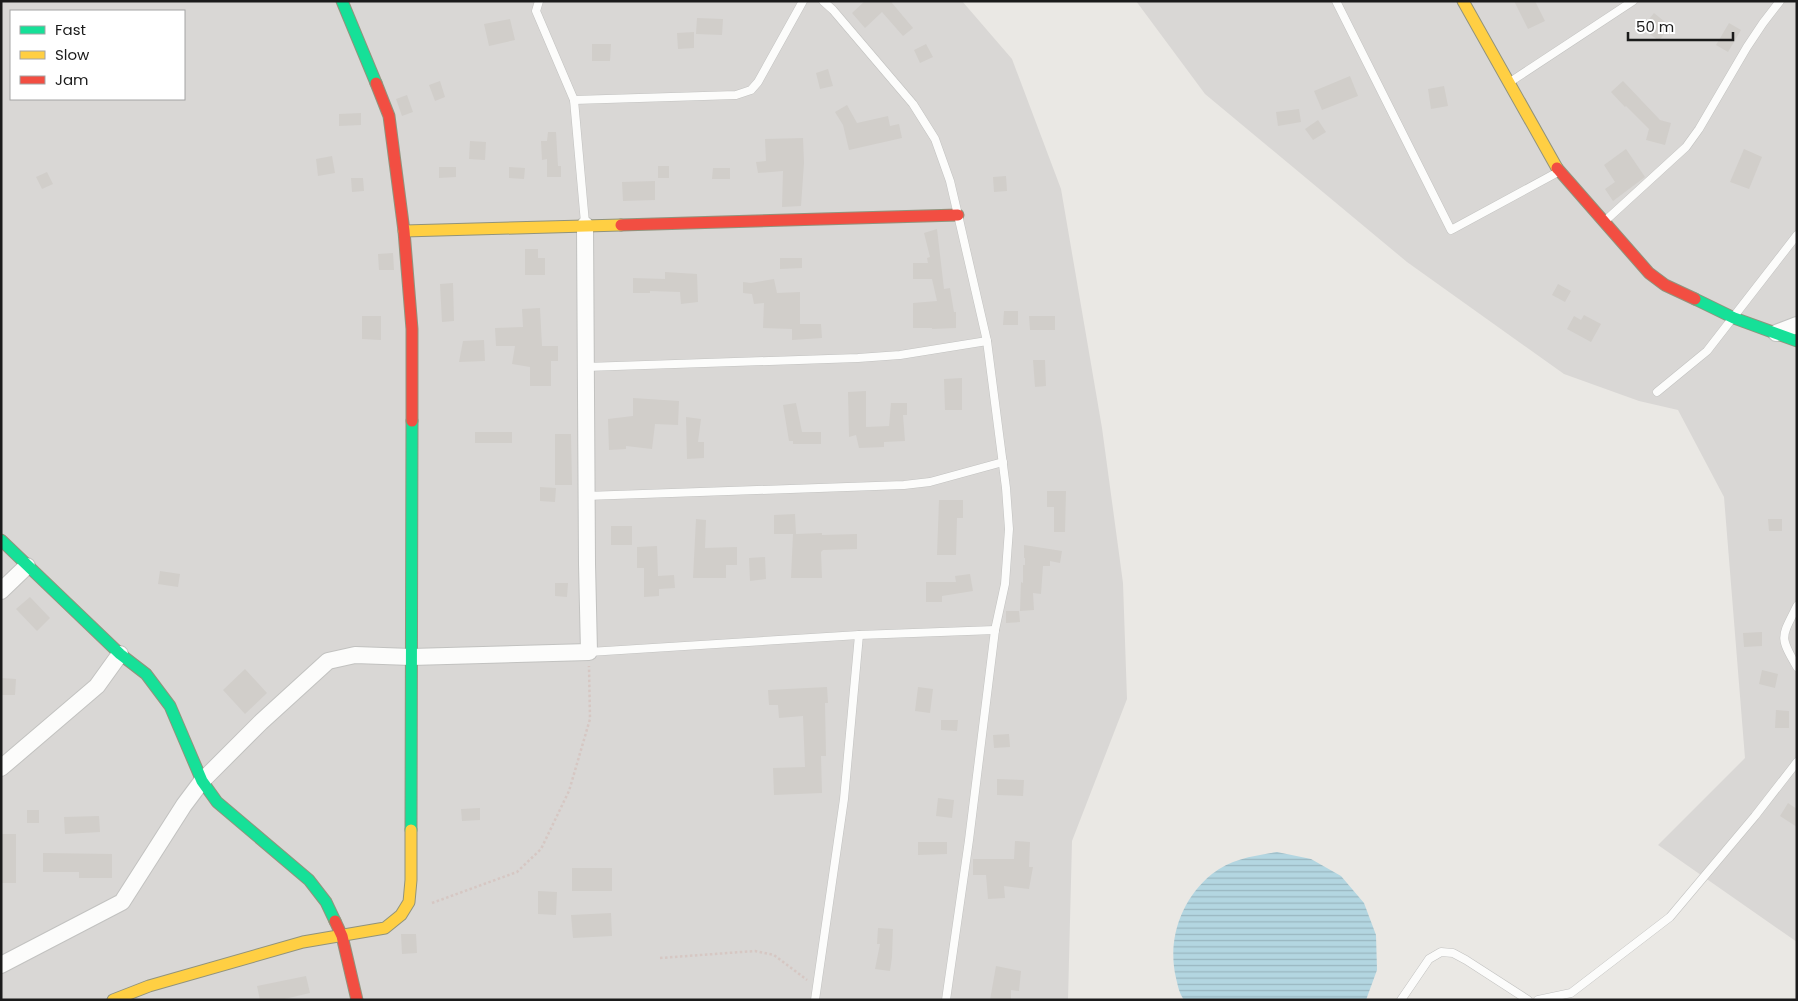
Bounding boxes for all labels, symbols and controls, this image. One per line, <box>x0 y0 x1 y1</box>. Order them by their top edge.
legend <box>10 10 185 100</box>
scale bar <box>1628 10 1733 42</box>
text: 50 m <box>1636 16 1674 37</box>
text: Fast <box>55 19 86 40</box>
text: Slow <box>55 44 90 65</box>
text: Jam <box>55 69 89 90</box>

